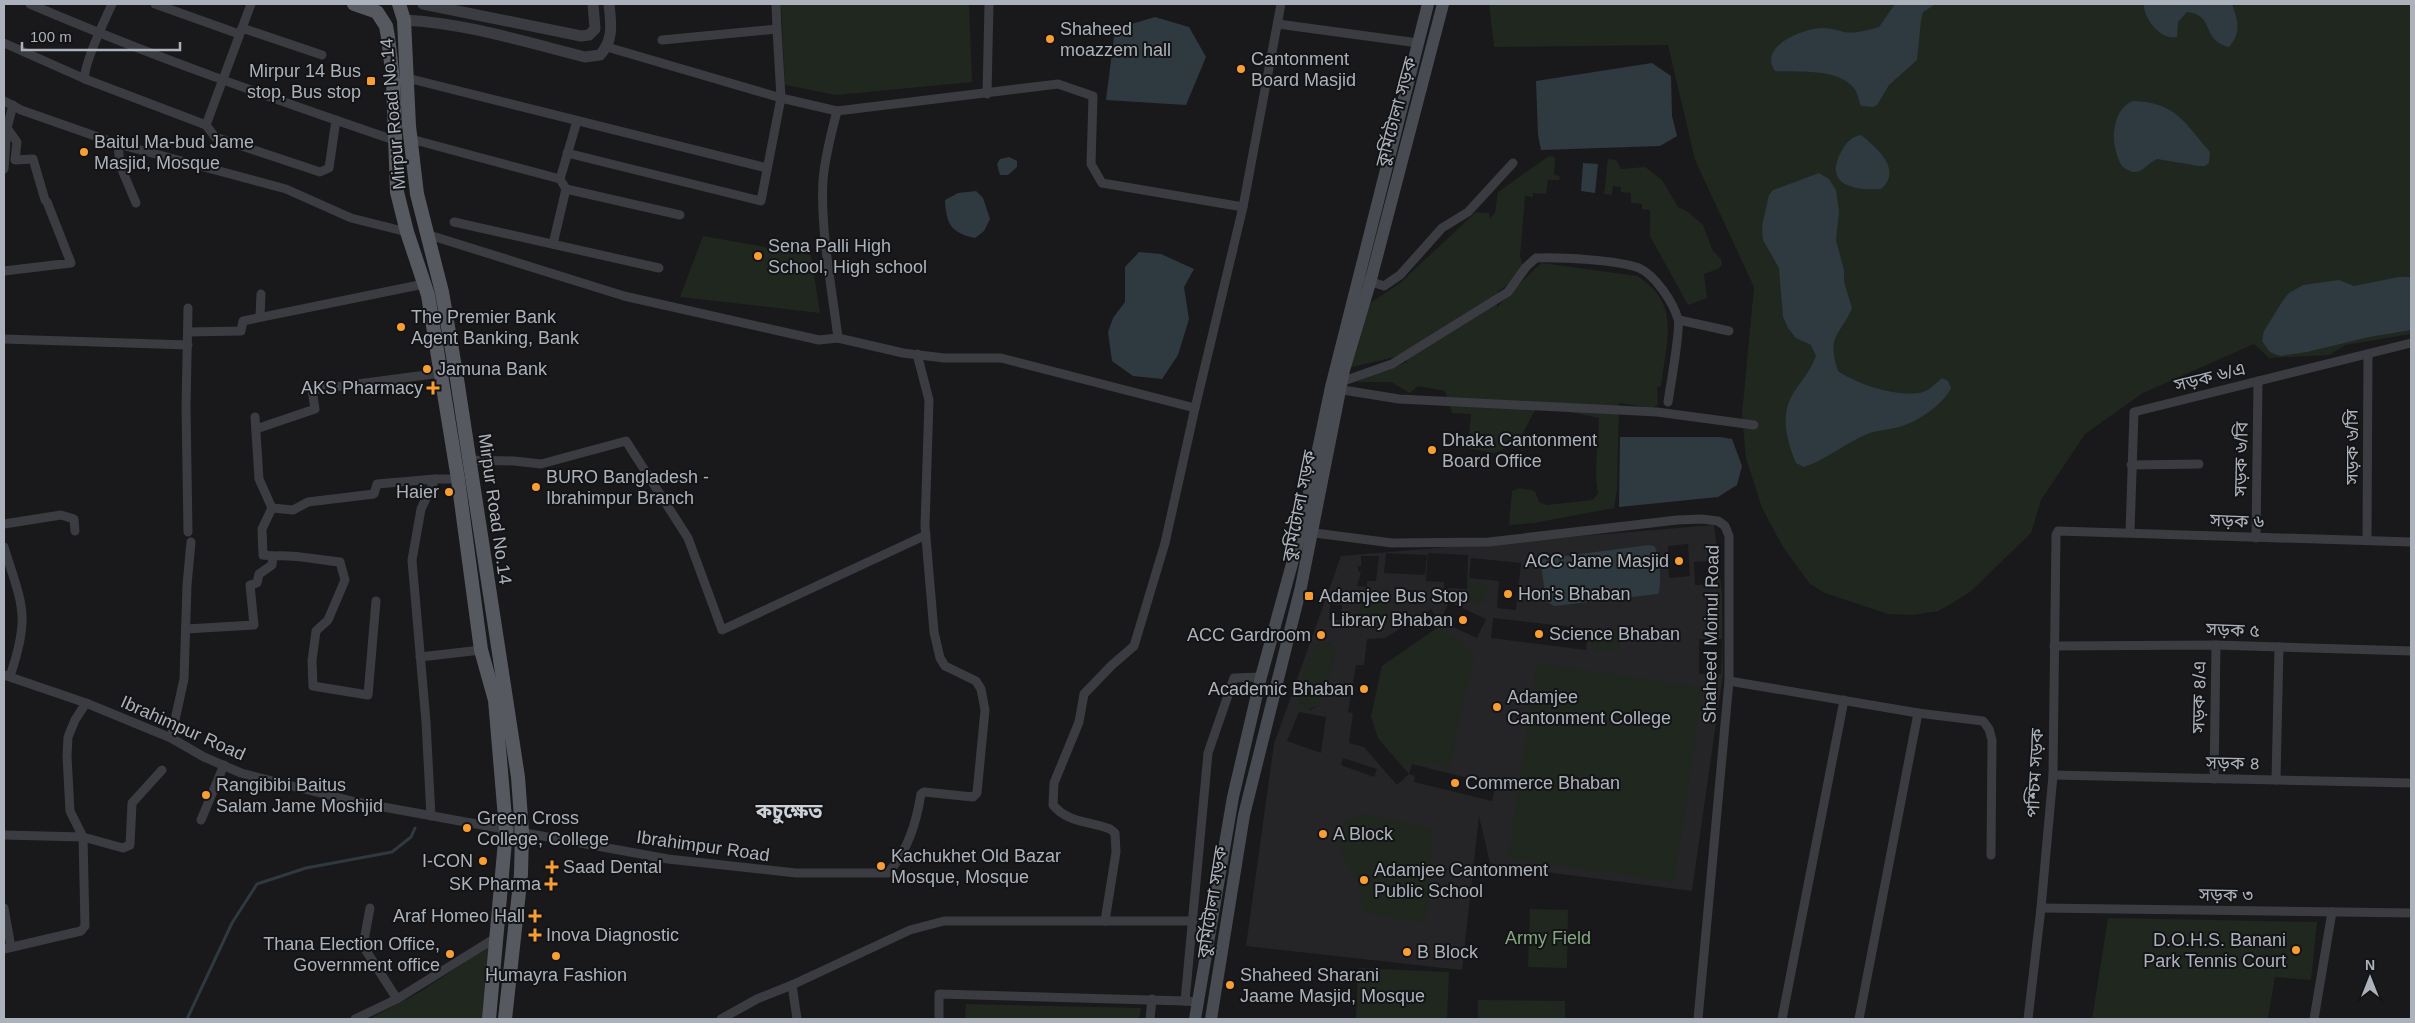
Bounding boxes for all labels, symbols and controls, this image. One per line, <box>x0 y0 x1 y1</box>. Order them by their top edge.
place label: Shaheed moazzem hall <box>1060 19 1171 60</box>
scale bar <box>22 20 180 52</box>
text: 100 m <box>30 28 72 45</box>
marker: Shaheed moazzem hall <box>1044 33 1056 45</box>
street label: Mirpur Road No.14 <box>376 37 410 191</box>
place label: Cantonment Board Masjid <box>1251 49 1356 90</box>
street label: কুর্মিটোলা সড়ক <box>1371 54 1421 170</box>
place label: Mirpur 14 Bus stop, Bus stop <box>247 61 361 102</box>
marker: Cantonment Board Masjid <box>1235 63 1247 75</box>
marker: Mirpur 14 Bus stop, Bus stop <box>365 75 377 87</box>
place label: Baitul Ma-bud Jame Masjid, Mosque <box>94 132 254 173</box>
marker: Baitul Ma-bud Jame Masjid, Mosque <box>78 146 90 158</box>
place label: Sena Palli High School, High school <box>768 236 927 277</box>
marker: Sena Palli High School, High school <box>752 250 764 262</box>
place label: The Premier Bank Agent Banking, Bank <box>411 307 580 348</box>
marker: The Premier Bank Agent Banking, Bank <box>395 321 407 333</box>
place label: Jamuna Bank <box>437 359 548 379</box>
street label: সড়ক ৬/এ <box>2171 359 2248 396</box>
marker: Jamuna Bank <box>421 363 433 375</box>
place label: AKS Pharmacy <box>301 378 423 398</box>
marker: AKS Pharmacy <box>427 382 439 394</box>
street label: সড়ক ৬/সি <box>2342 409 2362 486</box>
street label: সড়ক ৬/বি <box>2230 421 2252 498</box>
place label: Dhaka Cantonment Board Office <box>1442 430 1597 471</box>
street label: Mirpur Road No.14 <box>475 432 515 586</box>
marker: Dhaka Cantonment Board Office <box>1426 444 1438 456</box>
street label: কুর্মিটোলা সড়ক <box>1277 448 1321 565</box>
place label: BURO Bangladesh - Ibrahimpur Branch <box>546 467 709 508</box>
marker: BURO Bangladesh - Ibrahimpur Branch <box>530 481 542 493</box>
place label: Haier <box>396 482 439 502</box>
marker: Haier <box>443 486 455 498</box>
street label: সড়ক ৬ <box>2209 510 2265 532</box>
street label: Shaheed Moinul Road <box>1699 545 1723 723</box>
place label: ACC Jame Masjid <box>1525 551 1669 571</box>
marker: ACC Jame Masjid <box>1673 555 1685 567</box>
place label: Hon's Bhaban <box>1518 584 1631 604</box>
place label: Adamjee Bus Stop <box>1319 586 1468 606</box>
marker: Hon's Bhaban <box>1502 588 1514 600</box>
marker: Adamjee Bus Stop <box>1303 590 1315 602</box>
place label: Library Bhaban <box>1331 610 1453 630</box>
marker: Library Bhaban <box>1457 614 1469 626</box>
street label: সড়ক ৫ <box>2205 619 2260 641</box>
place label: Science Bhaban <box>1549 624 1680 644</box>
place label: ACC Gardroom <box>1187 625 1311 645</box>
marker: Science Bhaban <box>1533 628 1545 640</box>
marker: ACC Gardroom <box>1315 629 1327 641</box>
street label: সড়ক ৪/এ <box>2188 661 2210 734</box>
place label: Academic Bhaban <box>1208 679 1354 699</box>
marker: Academic Bhaban <box>1358 683 1370 695</box>
place label: Adamjee Cantonment College <box>1507 687 1671 728</box>
street label: Ibrahimpur Road <box>118 692 248 764</box>
marker: Adamjee Cantonment College <box>1491 701 1503 713</box>
street label: পশ্চিম সড়ক <box>2023 727 2047 818</box>
street label: সড়ক ৪ <box>2205 753 2260 773</box>
place label: Commerce Bhaban <box>1465 773 1620 793</box>
place label: Rangibibi Baitus Salam Jame Moshjid <box>216 775 383 816</box>
marker: Commerce Bhaban <box>1449 777 1461 789</box>
marker: Rangibibi Baitus Salam Jame Moshjid <box>200 789 212 801</box>
district label: কচুক্ষেত <box>755 800 823 824</box>
place label: Green Cross College, College <box>477 808 609 849</box>
marker: Green Cross College, College <box>461 822 473 834</box>
place label: A Block <box>1333 824 1394 844</box>
street label: Ibrahimpur Road <box>635 827 771 865</box>
marker: A Block <box>1317 828 1329 840</box>
street label: কুর্মিটোলা সড়ক <box>1192 844 1232 960</box>
place label: Kachukhet Old Bazar Mosque, Mosque <box>891 846 1061 887</box>
place label: I-CON <box>422 851 473 871</box>
marker: I-CON <box>477 855 489 867</box>
place label: Saad Dental <box>563 857 662 877</box>
marker: Saad Dental <box>545 860 559 874</box>
marker: Kachukhet Old Bazar Mosque, Mosque <box>875 860 887 872</box>
place label: Adamjee Cantonment Public School <box>1374 860 1548 901</box>
place label: SK Pharma <box>449 874 542 894</box>
marker: Adamjee Cantonment Public School <box>1358 874 1370 886</box>
marker: SK Pharma <box>545 878 557 890</box>
street label: সড়ক ৩ <box>2198 885 2254 905</box>
place label: Araf Homeo Hall <box>393 906 525 926</box>
marker: Araf Homeo Hall <box>529 910 541 922</box>
place label: Inova Diagnostic <box>546 925 679 945</box>
marker: Inova Diagnostic <box>528 928 542 942</box>
park label: Army Field <box>1505 928 1591 948</box>
place label: D.O.H.S. Banani Park Tennis Court <box>2143 930 2286 971</box>
place label: Thana Election Office, Government office <box>263 934 440 975</box>
place label: B Block <box>1417 942 1479 962</box>
marker: D.O.H.S. Banani Park Tennis Court <box>2290 944 2302 956</box>
marker: B Block <box>1401 946 1413 958</box>
marker: Thana Election Office, Government office <box>444 948 456 960</box>
marker: Humayra Fashion <box>550 950 562 962</box>
north arrow <box>2345 953 2395 1003</box>
text: N <box>2365 957 2375 973</box>
place label: Humayra Fashion <box>485 965 627 985</box>
place label: Shaheed Sharani Jaame Masjid, Mosque <box>1240 965 1425 1006</box>
marker: Shaheed Sharani Jaame Masjid, Mosque <box>1224 979 1236 991</box>

